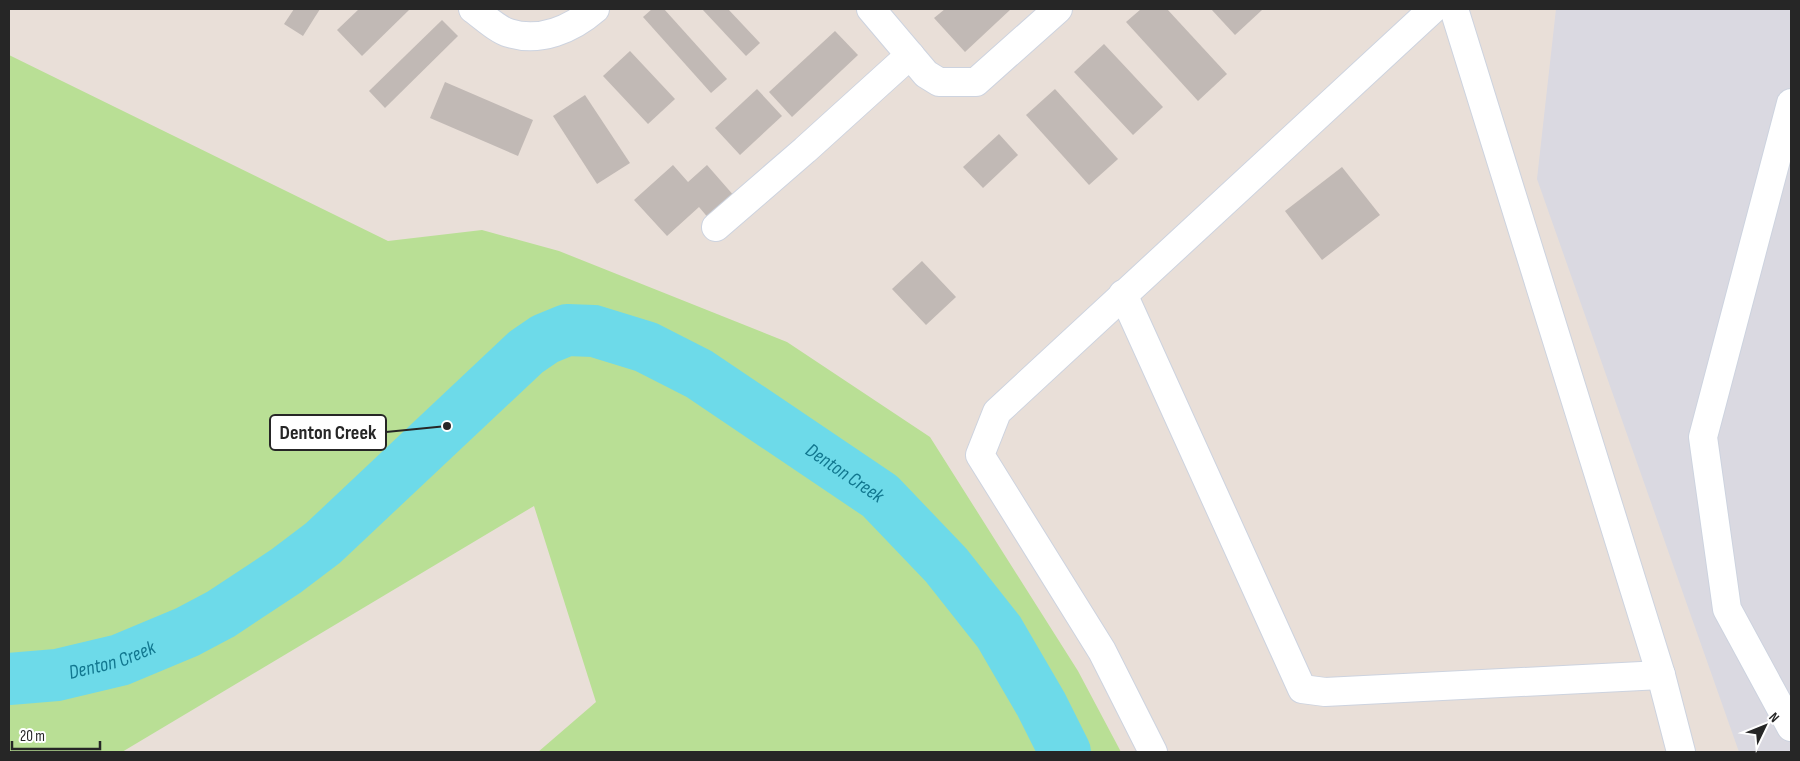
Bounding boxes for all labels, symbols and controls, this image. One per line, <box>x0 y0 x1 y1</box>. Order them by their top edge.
callout: Denton Creek <box>270 415 386 450</box>
text: Denton Creek <box>280 421 377 445</box>
water label: Denton Creek <box>801 438 889 509</box>
water label: Denton Creek <box>66 635 159 685</box>
north arrow <box>1740 701 1790 751</box>
text: N <box>1765 709 1783 726</box>
scale bar <box>12 718 100 750</box>
text: 20 m <box>20 727 45 746</box>

